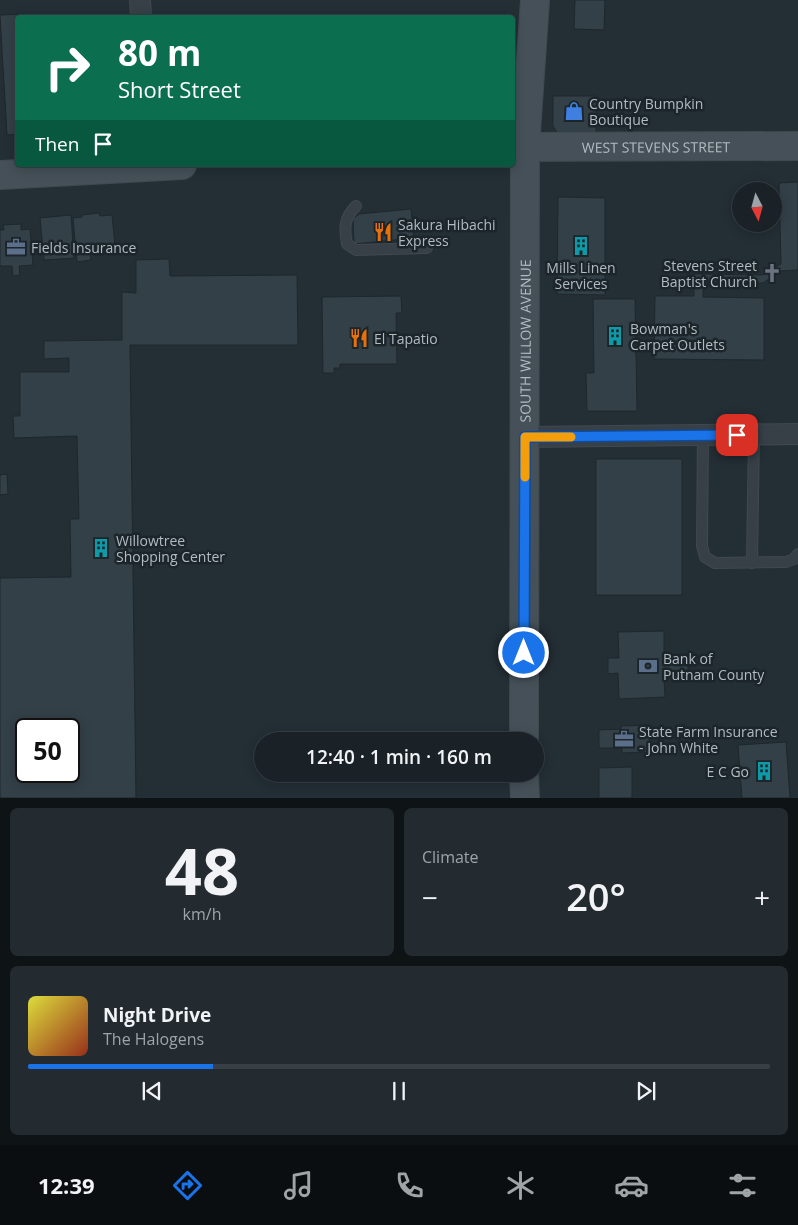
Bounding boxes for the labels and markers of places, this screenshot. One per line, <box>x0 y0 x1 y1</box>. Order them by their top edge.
place label: Country Bumpkin Boutique <box>589 94 703 129</box>
shop icon: Country Bumpkin Boutique <box>563 100 585 122</box>
place label: Sakura Hibachi Express <box>398 215 496 250</box>
restaurant icon: Sakura Hibachi Express <box>372 221 394 243</box>
building icon: Mills Linen Services <box>570 235 592 257</box>
office icon: Fields Insurance <box>5 236 27 258</box>
place label: Fields Insurance <box>31 238 137 257</box>
place label: Stevens Street Baptist Church <box>661 256 757 291</box>
place label: Mills Linen Services <box>546 258 616 293</box>
church icon: Stevens Street Baptist Church <box>761 262 783 284</box>
place label: Bowman's Carpet Outlets <box>630 319 725 354</box>
building icon: Bowman's Carpet Outlets <box>604 325 626 347</box>
restaurant icon: El Tapatio <box>348 327 370 349</box>
place label: El Tapatio <box>374 329 438 348</box>
pin <box>716 414 758 456</box>
place label: Willowtree Shopping Center <box>116 531 225 566</box>
building icon: Willowtree Shopping Center <box>90 537 112 559</box>
place label: Bank of Putnam County <box>663 649 765 684</box>
bank icon: Bank of Putnam County <box>637 655 659 677</box>
place label: State Farm Insurance - John White <box>639 722 778 757</box>
office icon: State Farm Insurance - John White <box>613 728 635 750</box>
building icon: E C Go <box>753 760 775 782</box>
place label: E C Go <box>707 762 749 781</box>

